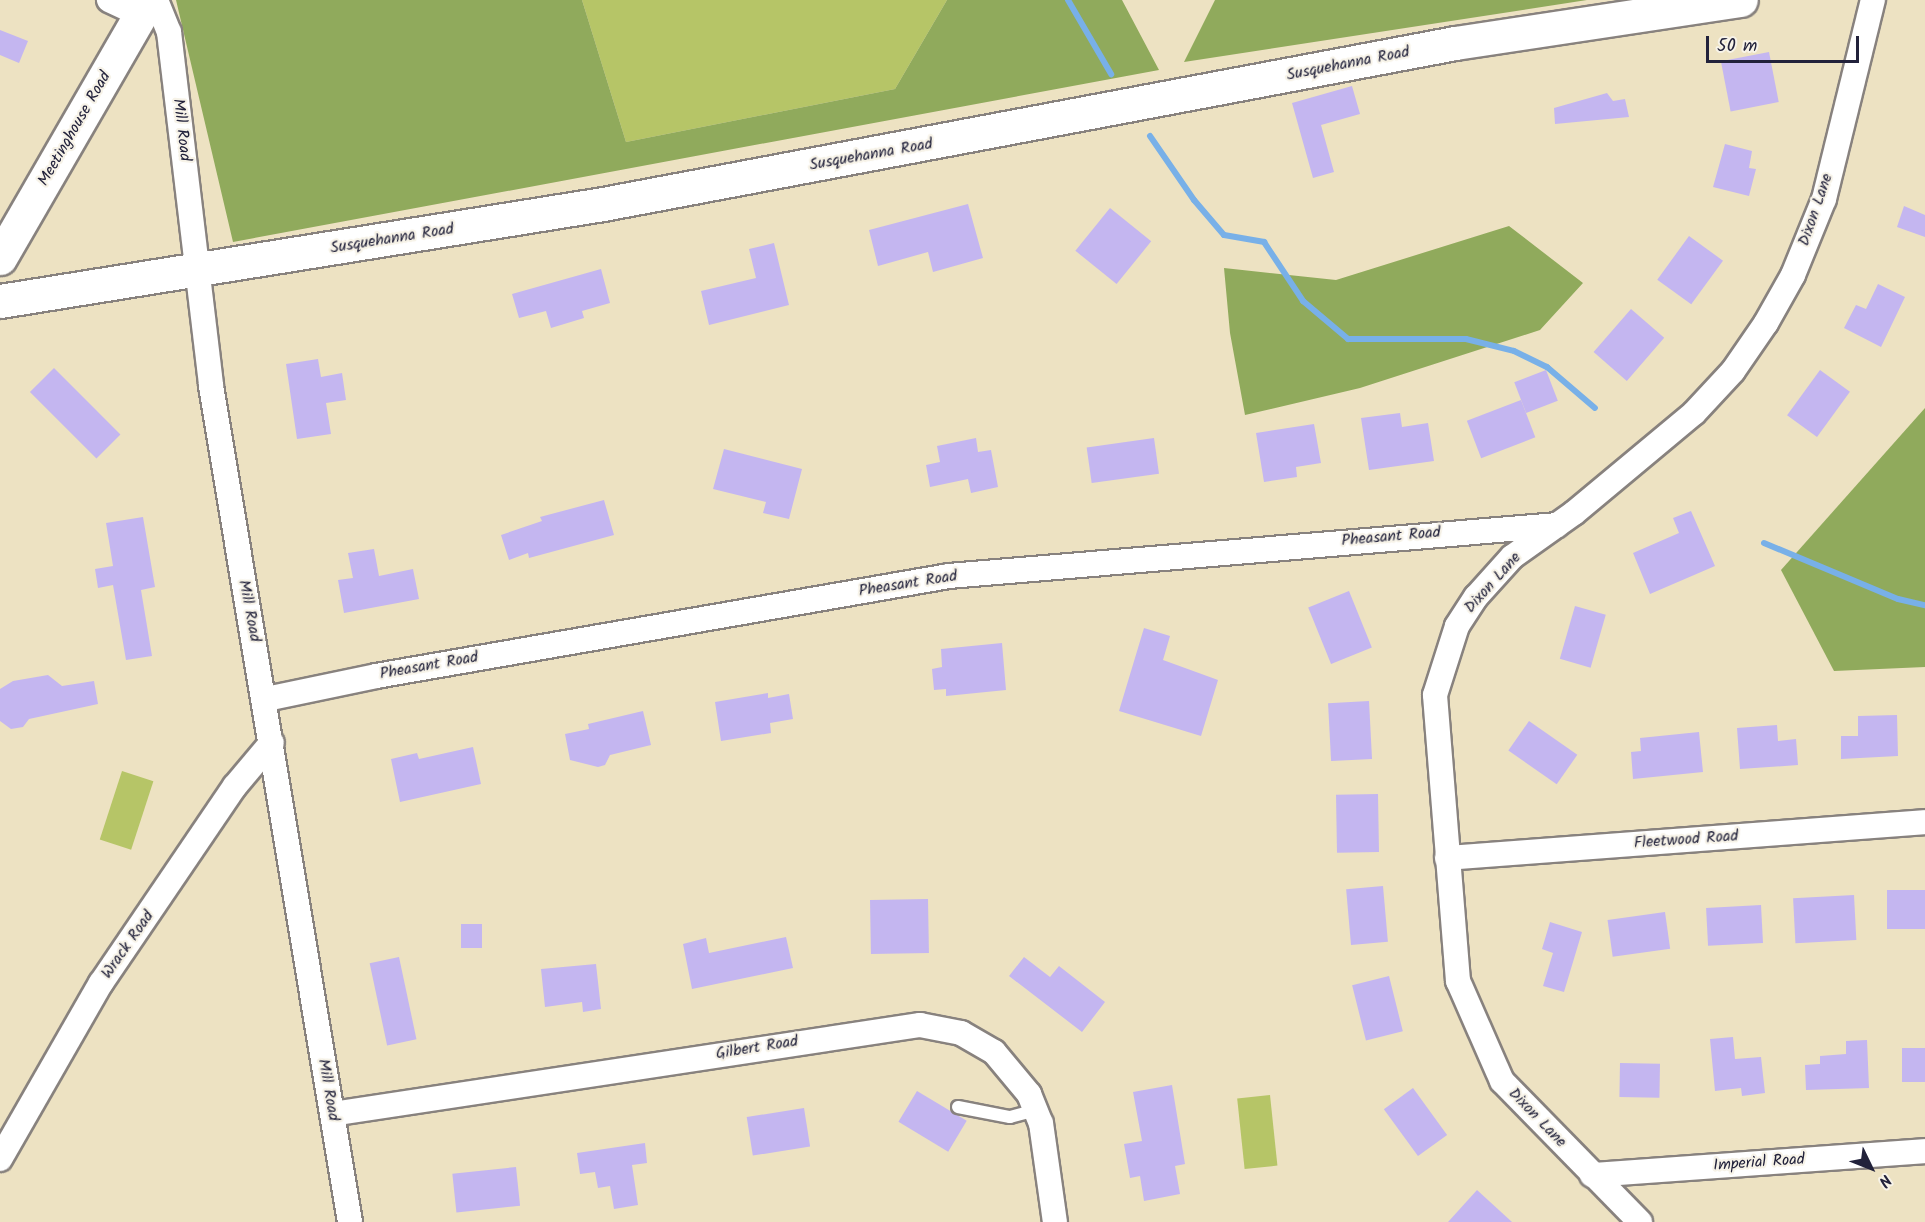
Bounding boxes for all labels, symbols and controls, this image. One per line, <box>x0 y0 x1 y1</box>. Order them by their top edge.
scale bar <box>1709 24 1862 62</box>
text: 50 m <box>1717 32 1757 61</box>
street label: Susquehanna Road <box>1285 43 1411 85</box>
street label: Meetinghouse Road <box>34 68 116 190</box>
street label: Mill Road <box>168 98 194 162</box>
street label: Susquehanna Road <box>808 135 934 175</box>
street label: Dixon Lane <box>1795 171 1837 249</box>
street label: Susquehanna Road <box>329 220 455 258</box>
street label: Pheasant Road <box>1341 523 1441 551</box>
street label: Dixon Lane <box>1461 549 1525 617</box>
street label: Pheasant Road <box>857 567 959 601</box>
street label: Mill Road <box>234 578 264 644</box>
street label: Pheasant Road <box>378 648 480 684</box>
street label: Fleetwood Road <box>1633 827 1739 853</box>
street label: Wrack Road <box>98 907 158 983</box>
street label: Gilbert Road <box>714 1032 800 1064</box>
street label: Mill Road <box>313 1057 343 1123</box>
street label: Dixon Lane <box>1504 1084 1570 1152</box>
north arrow <box>1841 1138 1901 1198</box>
street label: Imperial Road <box>1713 1150 1805 1176</box>
text: N <box>1872 1168 1897 1193</box>

